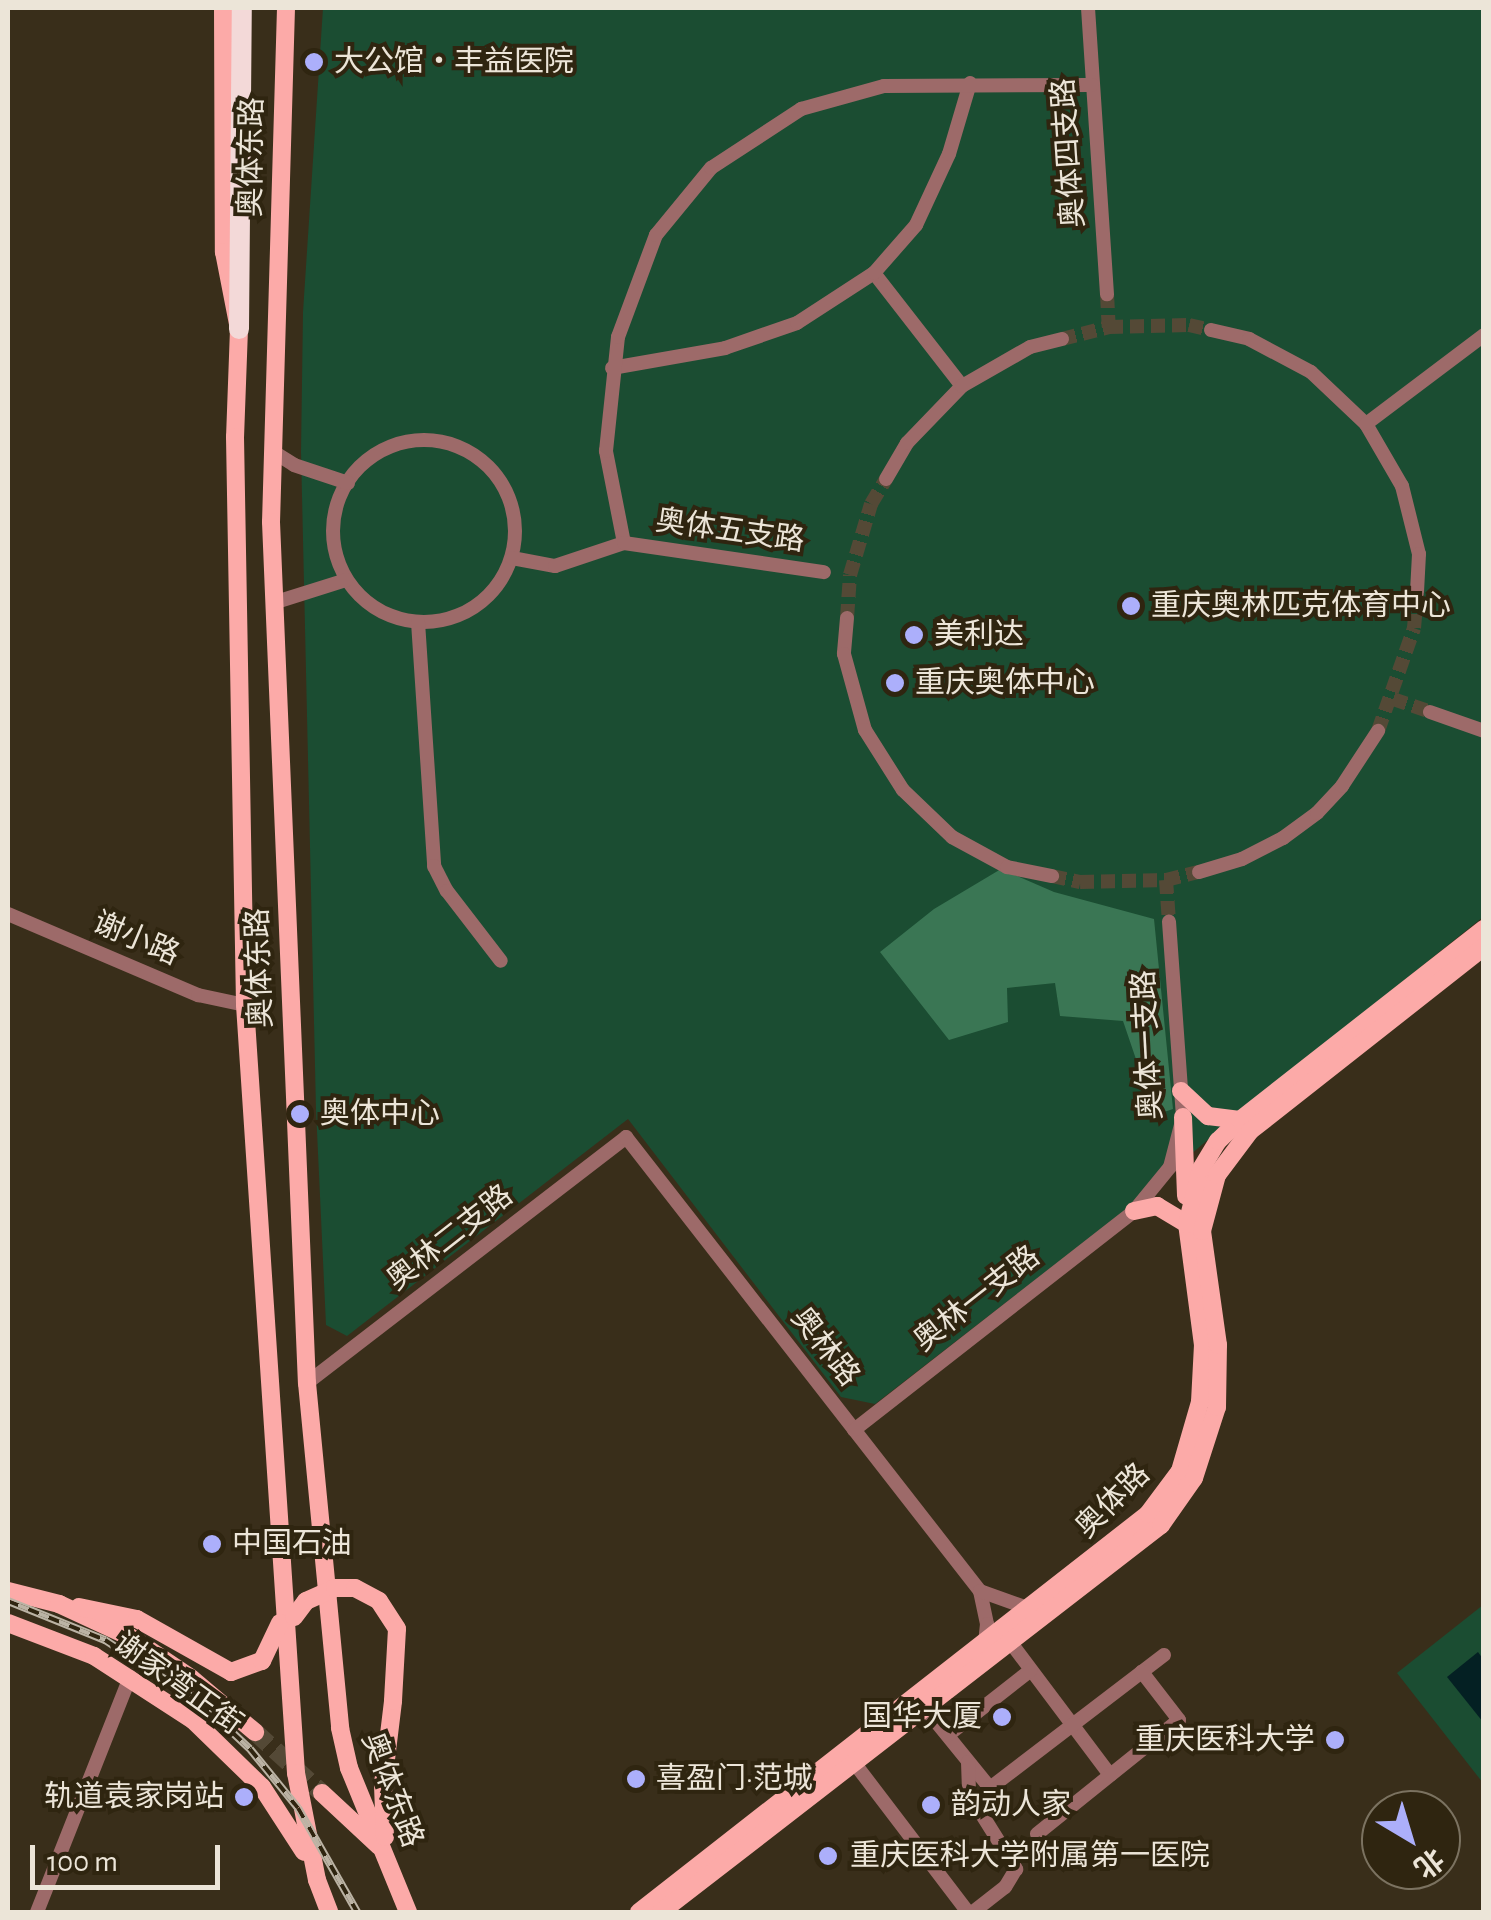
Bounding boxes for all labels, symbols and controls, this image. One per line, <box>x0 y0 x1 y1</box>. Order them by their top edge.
place label: 大公馆‧丰益医院 <box>334 44 574 80</box>
marker: 大公馆‧丰益医院 <box>303 51 325 73</box>
street label: 奥体四支路 <box>1046 77 1092 229</box>
street label: 奥体东路 <box>233 97 271 217</box>
street label: 奥体五支路 <box>653 503 807 559</box>
place label: 重庆奥林匹克体育中心 <box>1151 588 1451 624</box>
marker: 重庆奥林匹克体育中心 <box>1120 595 1142 617</box>
place label: 美利达 <box>934 617 1024 653</box>
marker: 美利达 <box>903 624 925 646</box>
place label: 重庆奥体中心 <box>915 665 1095 701</box>
marker: 重庆奥体中心 <box>884 672 906 694</box>
street label: 谢小路 <box>88 905 184 973</box>
street label: 奥体东路 <box>240 907 280 1029</box>
street label: 奥体一支路 <box>1126 969 1170 1121</box>
place label: 奥体中心 <box>320 1096 440 1132</box>
marker: 奥体中心 <box>289 1103 311 1125</box>
street label: 奥林二支路 <box>380 1178 520 1298</box>
street label: 奥林一支路 <box>907 1239 1047 1359</box>
street label: 奥林路 <box>783 1300 867 1394</box>
street label: 奥体路 <box>1068 1456 1158 1546</box>
place label: 中国石油 <box>232 1526 352 1562</box>
marker: 中国石油 <box>201 1533 223 1555</box>
street label: 谢家湾正街 <box>107 1625 249 1743</box>
place label: 国华大厦 <box>862 1699 982 1735</box>
marker: 国华大厦 <box>991 1706 1013 1728</box>
place label: 重庆医科大学 <box>1135 1722 1315 1758</box>
street label: 奥体东路 <box>354 1728 430 1852</box>
marker: 重庆医科大学 <box>1324 1729 1346 1751</box>
place label: 喜盈门·范城 <box>656 1761 813 1797</box>
marker: 喜盈门·范城 <box>625 1768 647 1790</box>
place label: 轨道袁家岗站 <box>44 1779 224 1815</box>
marker: 轨道袁家岗站 <box>233 1786 255 1808</box>
place label: 韵动人家 <box>951 1787 1071 1823</box>
north arrow <box>1361 1790 1461 1890</box>
marker: 韵动人家 <box>920 1794 942 1816</box>
scale bar <box>35 1825 225 1887</box>
place label: 重庆医科大学附属第一医院 <box>850 1838 1210 1874</box>
text: 北 <box>1409 1842 1448 1882</box>
marker: 重庆医科大学附属第一医院 <box>815 1843 841 1869</box>
text: 100 m <box>47 1847 118 1877</box>

